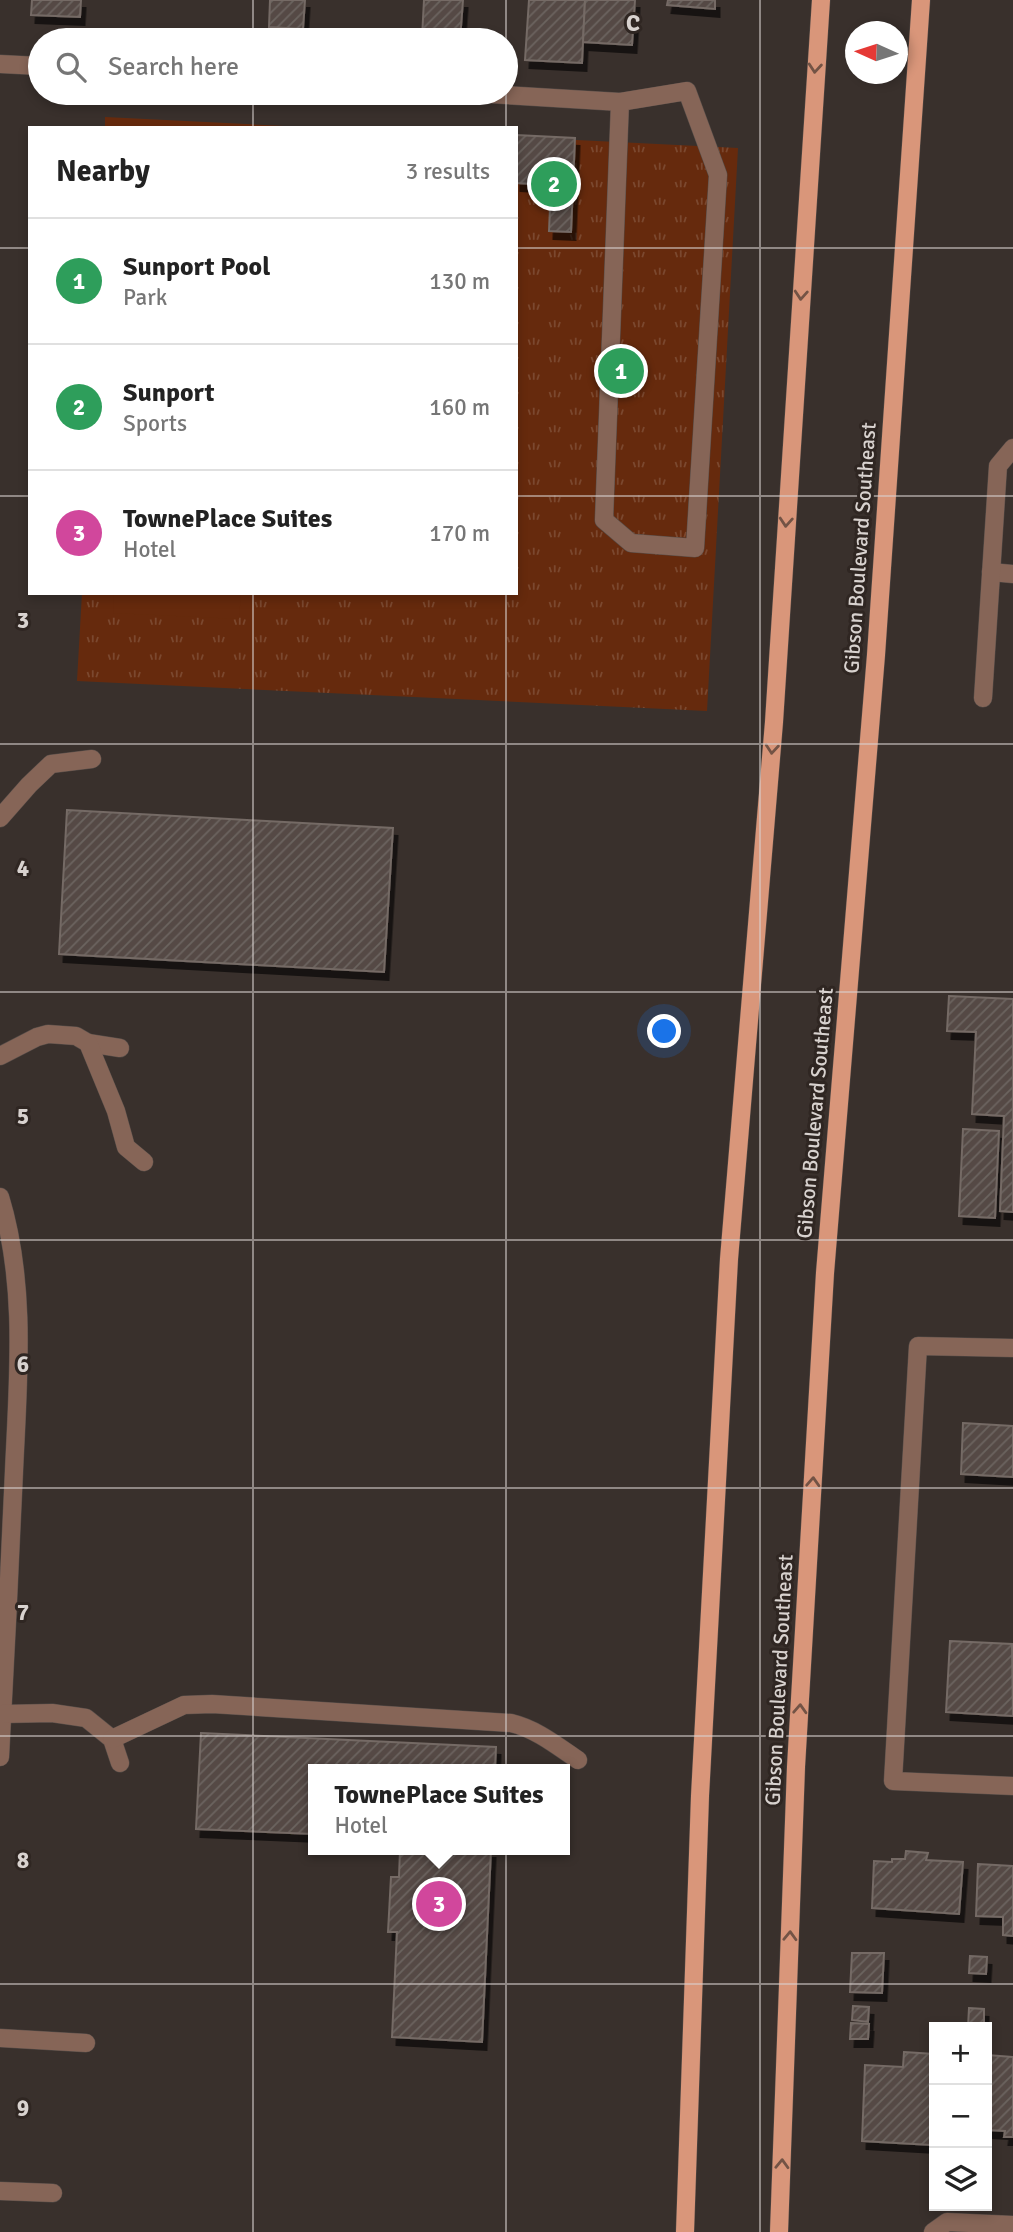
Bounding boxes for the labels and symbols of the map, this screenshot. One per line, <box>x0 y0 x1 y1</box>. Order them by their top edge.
text: C <box>626 9 640 38</box>
north arrow <box>845 21 908 84</box>
one-way arrow <box>808 63 823 74</box>
pin: 2 <box>531 158 577 210</box>
one-way arrow <box>794 290 809 301</box>
pin: 1 <box>598 345 644 397</box>
street label: Gibson Boulevard Southeast <box>838 422 882 674</box>
one-way arrow <box>779 517 794 528</box>
text: 3 <box>17 606 29 635</box>
one-way arrow <box>765 744 780 755</box>
text: 4 <box>17 854 29 883</box>
street label: Gibson Boulevard Southeast <box>791 986 839 1240</box>
your location <box>647 1014 681 1048</box>
text: 5 <box>17 1102 29 1131</box>
text: 6 <box>17 1350 29 1379</box>
one-way arrow <box>805 1476 820 1487</box>
street label: Gibson Boulevard Southeast <box>759 1554 799 1806</box>
text: 7 <box>17 1598 29 1627</box>
one-way arrow <box>792 1703 807 1714</box>
text: 8 <box>17 1846 29 1875</box>
pin: 3 <box>416 1878 462 1930</box>
one-way arrow <box>782 1931 798 1941</box>
text: 9 <box>17 2094 29 2123</box>
one-way arrow <box>774 2158 789 2169</box>

